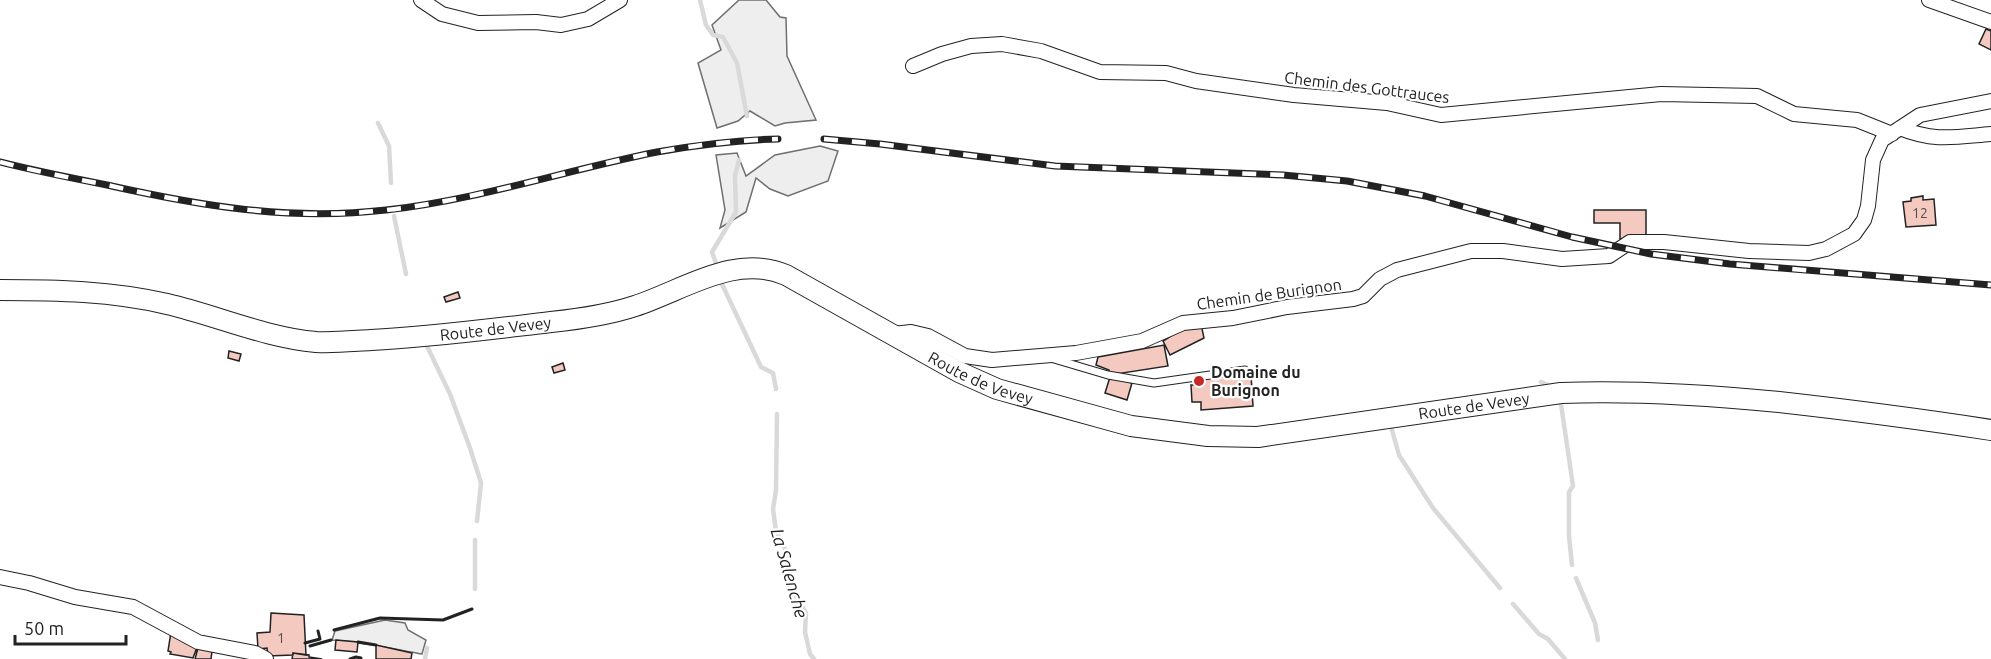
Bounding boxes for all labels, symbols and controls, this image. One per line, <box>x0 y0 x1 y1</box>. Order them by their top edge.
street label: Chemin des Gottrauces <box>1283 68 1451 106</box>
house number: 12 <box>1912 205 1928 221</box>
street label: Chemin de Burignon <box>1195 275 1343 313</box>
street label: Route de Vevey <box>439 313 552 344</box>
street label: Route de Vevey <box>925 348 1035 408</box>
place label: Domaine du Burignon <box>1211 363 1301 399</box>
marker: Domaine du Burignon <box>1192 374 1206 388</box>
street label: Route de Vevey <box>1417 389 1531 423</box>
water label: La Salenche <box>768 526 812 620</box>
scale bar <box>15 608 126 646</box>
text: 50 m <box>24 618 64 638</box>
house number: 1 <box>277 630 285 646</box>

